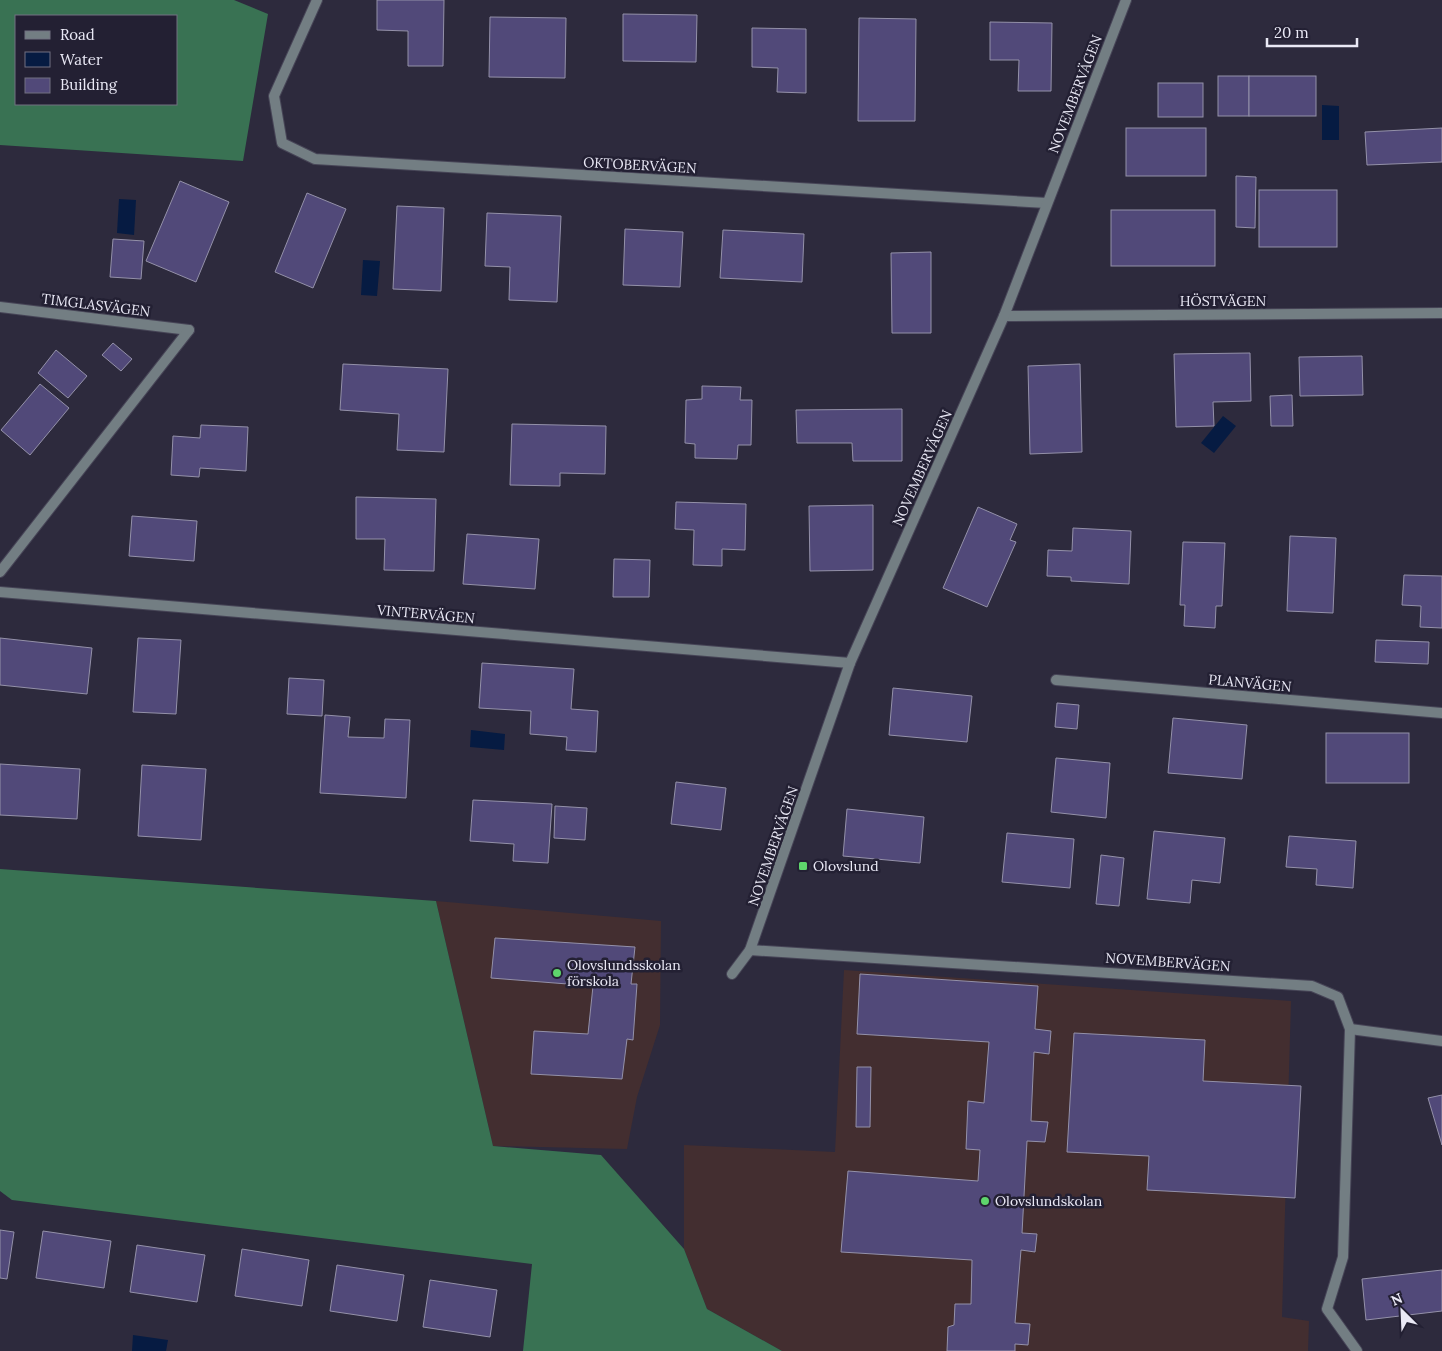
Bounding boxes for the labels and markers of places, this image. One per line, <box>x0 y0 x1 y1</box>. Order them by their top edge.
place label: Olovslund <box>813 857 879 875</box>
marker: Olovslund <box>797 860 809 872</box>
place label: Olovslundsskolan förskola <box>567 956 681 990</box>
marker: Olovslundsskolan förskola <box>551 967 563 979</box>
place label: Olovslundskolan <box>995 1192 1103 1210</box>
marker: Olovslundskolan <box>979 1195 991 1207</box>

